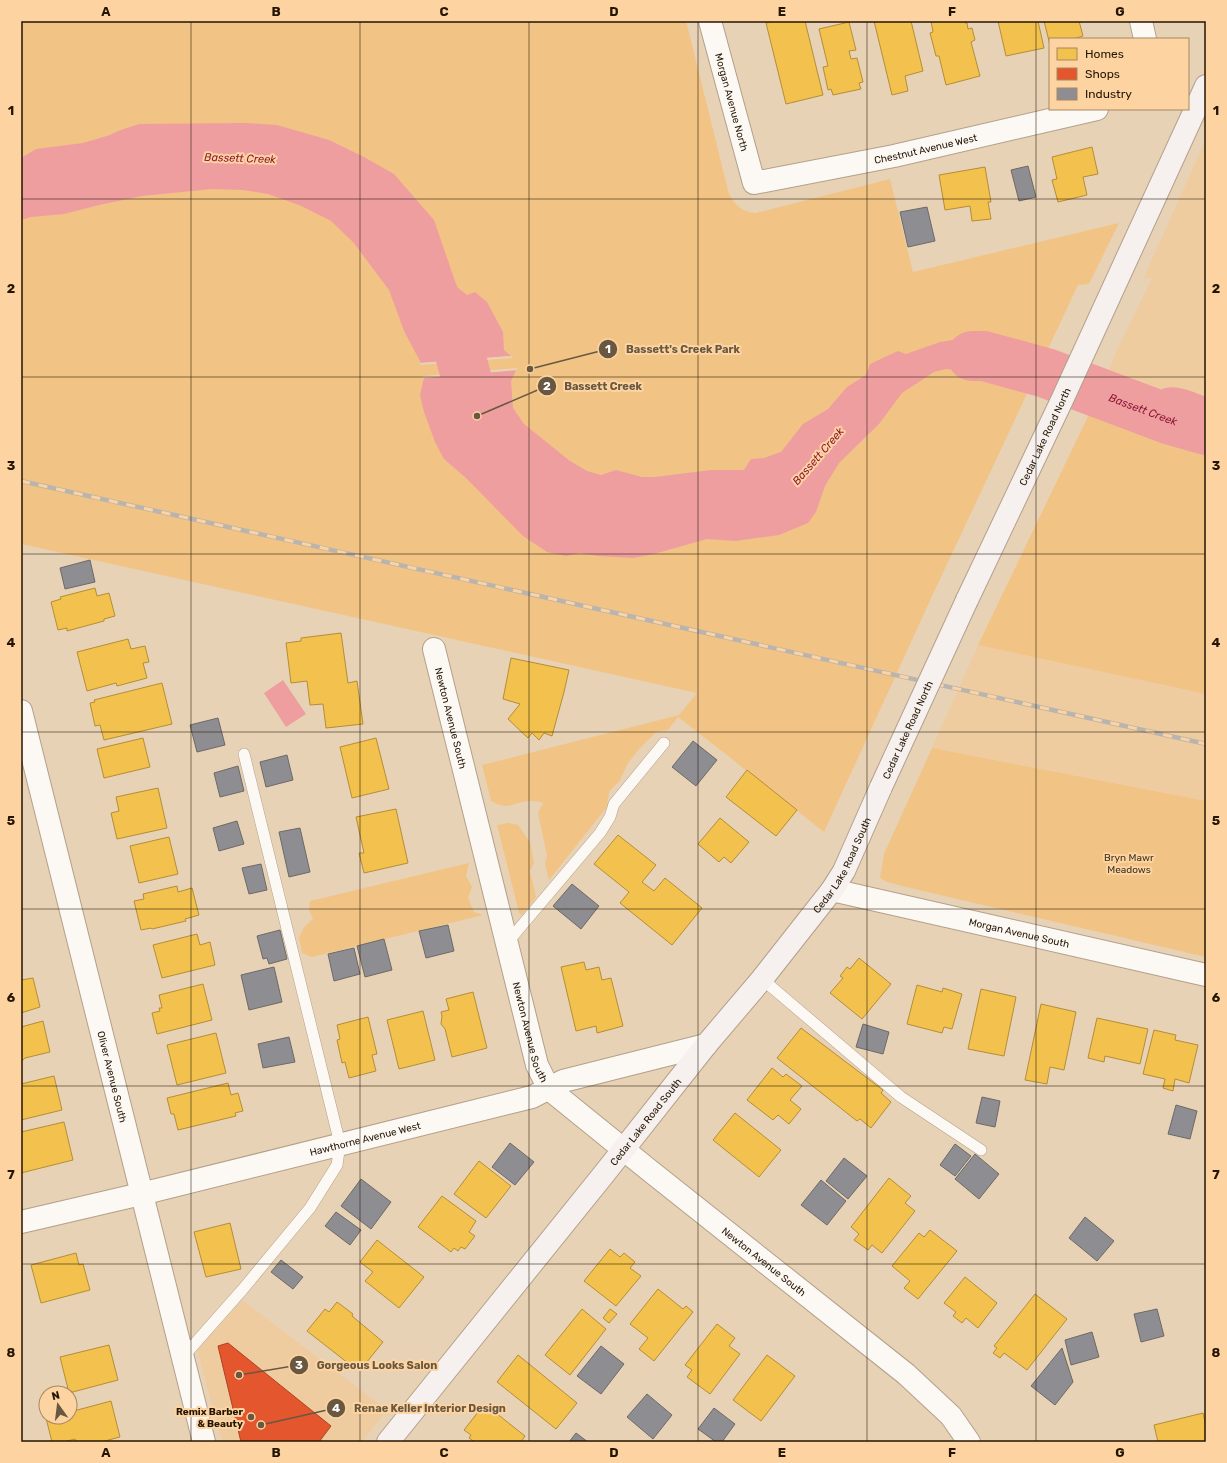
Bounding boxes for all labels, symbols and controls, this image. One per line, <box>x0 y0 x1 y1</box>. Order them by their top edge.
text: A <box>101 4 111 19</box>
text: B <box>271 4 281 19</box>
text: C <box>439 4 449 19</box>
text: D <box>609 4 619 19</box>
text: E <box>778 4 786 19</box>
text: F <box>948 4 956 19</box>
text: G <box>1115 4 1125 19</box>
legend <box>1049 38 1189 110</box>
text: Homes <box>1085 47 1124 61</box>
street label: Morgan Avenue North <box>712 52 750 153</box>
text: Shops <box>1085 67 1120 81</box>
text: Industry <box>1085 87 1132 101</box>
text: 1 <box>8 103 14 118</box>
text: 1 <box>1213 103 1219 118</box>
street label: Chestnut Avenue West <box>873 132 979 167</box>
water label: Bassett Creek <box>204 151 276 166</box>
text: 2 <box>7 281 15 296</box>
text: 2 <box>1212 281 1220 296</box>
callout: Bassett's Creek Park <box>598 337 748 360</box>
text: 1 <box>605 342 611 356</box>
text: Bassett's Creek Park <box>626 343 740 356</box>
callout: Bassett Creek <box>537 374 650 397</box>
text: 2 <box>543 379 551 393</box>
text: Bassett Creek <box>564 380 642 393</box>
street label: Cedar Lake Road North <box>1017 386 1074 488</box>
water label: Bassett Creek <box>1107 391 1179 428</box>
water label: Bassett Creek <box>790 425 847 488</box>
text: 3 <box>7 458 16 473</box>
text: 3 <box>1212 458 1221 473</box>
text: 4 <box>7 635 16 650</box>
text: 4 <box>1212 635 1221 650</box>
street label: Newton Avenue South <box>432 666 468 770</box>
street label: Cedar Lake Road North <box>880 679 936 781</box>
text: 5 <box>7 813 15 828</box>
text: 5 <box>1212 813 1220 828</box>
street label: Cedar Lake Road South <box>811 816 874 916</box>
park label: Bryn Mawr Meadows <box>1104 852 1154 876</box>
street label: Morgan Avenue South <box>968 916 1070 951</box>
street label: Newton Avenue South <box>510 981 550 1085</box>
text: 6 <box>7 990 16 1005</box>
text: 6 <box>1212 990 1221 1005</box>
street label: Oliver Avenue South <box>94 1030 129 1124</box>
street label: Cedar Lake Road South <box>608 1076 684 1168</box>
street label: Hawthorne Avenue West <box>309 1120 422 1159</box>
text: 7 <box>7 1167 15 1182</box>
text: 7 <box>1212 1167 1220 1182</box>
street label: Newton Avenue South <box>719 1225 808 1299</box>
text: 8 <box>7 1345 16 1360</box>
text: 8 <box>1212 1345 1221 1360</box>
callout: Gorgeous Looks Salon <box>289 1353 446 1376</box>
text: 3 <box>295 1358 303 1372</box>
text: Gorgeous Looks Salon <box>317 1359 437 1372</box>
north arrow <box>38 1385 78 1425</box>
text: N <box>50 1388 61 1403</box>
callout: Renae Keller Interior Design <box>326 1396 514 1419</box>
text: 4 <box>332 1401 340 1415</box>
text: Renae Keller Interior Design <box>354 1402 506 1415</box>
place label: Remix Barber & Beauty <box>176 1406 243 1430</box>
marker: Remix Barber & Beauty <box>246 1412 256 1422</box>
text: A <box>101 1445 111 1460</box>
text: B <box>271 1445 281 1460</box>
text: C <box>439 1445 449 1460</box>
text: D <box>609 1445 619 1460</box>
text: E <box>778 1445 786 1460</box>
text: F <box>948 1445 956 1460</box>
text: G <box>1115 1445 1125 1460</box>

